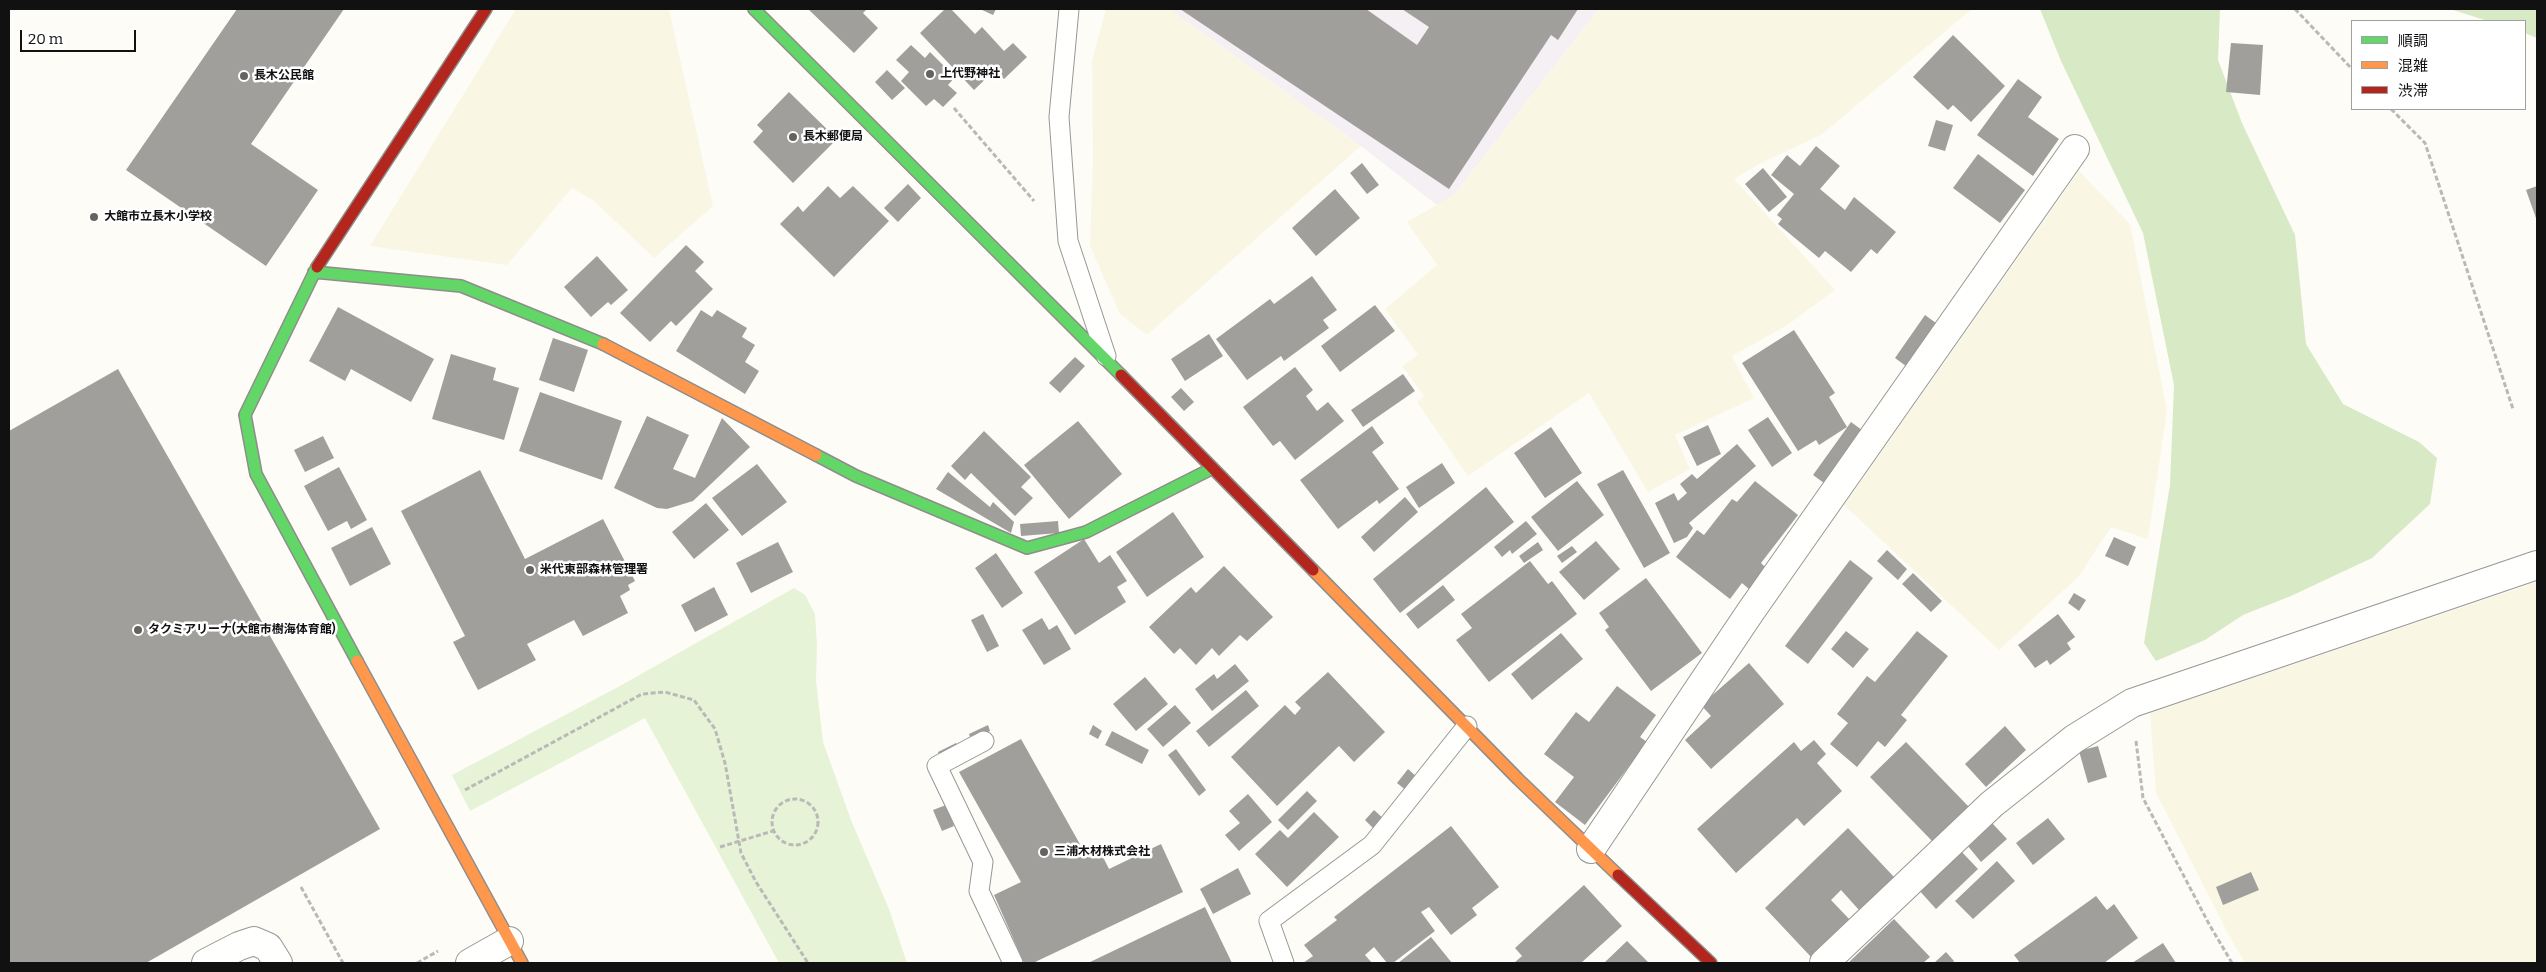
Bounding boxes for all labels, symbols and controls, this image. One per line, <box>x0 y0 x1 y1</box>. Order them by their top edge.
scale bar <box>22 20 139 52</box>
legend <box>2351 20 2526 110</box>
text: 20 m <box>28 30 63 48</box>
text: 順調 <box>2398 32 2428 50</box>
text: 混雑 <box>2398 57 2428 75</box>
place label: 上代野神社 <box>940 67 1000 81</box>
marker: 上代野神社 <box>924 68 936 80</box>
place label: 長木公民館 <box>254 69 314 83</box>
marker: 長木公民館 <box>238 70 250 82</box>
text: 渋滞 <box>2398 82 2428 100</box>
place label: 長木郵便局 <box>803 130 863 144</box>
marker: 長木郵便局 <box>787 131 799 143</box>
place label: 大館市立長木小学校 <box>104 210 212 224</box>
marker: 大館市立長木小学校 <box>88 211 100 223</box>
place label: 米代東部森林管理署 <box>540 563 648 577</box>
marker: 米代東部森林管理署 <box>524 564 536 576</box>
place label: タクミアリーナ(大館市樹海体育館) <box>148 623 336 637</box>
marker: タクミアリーナ(大館市樹海体育館) <box>132 624 144 636</box>
place label: 三浦木材株式会社 <box>1054 845 1150 859</box>
marker: 三浦木材株式会社 <box>1038 846 1050 858</box>

